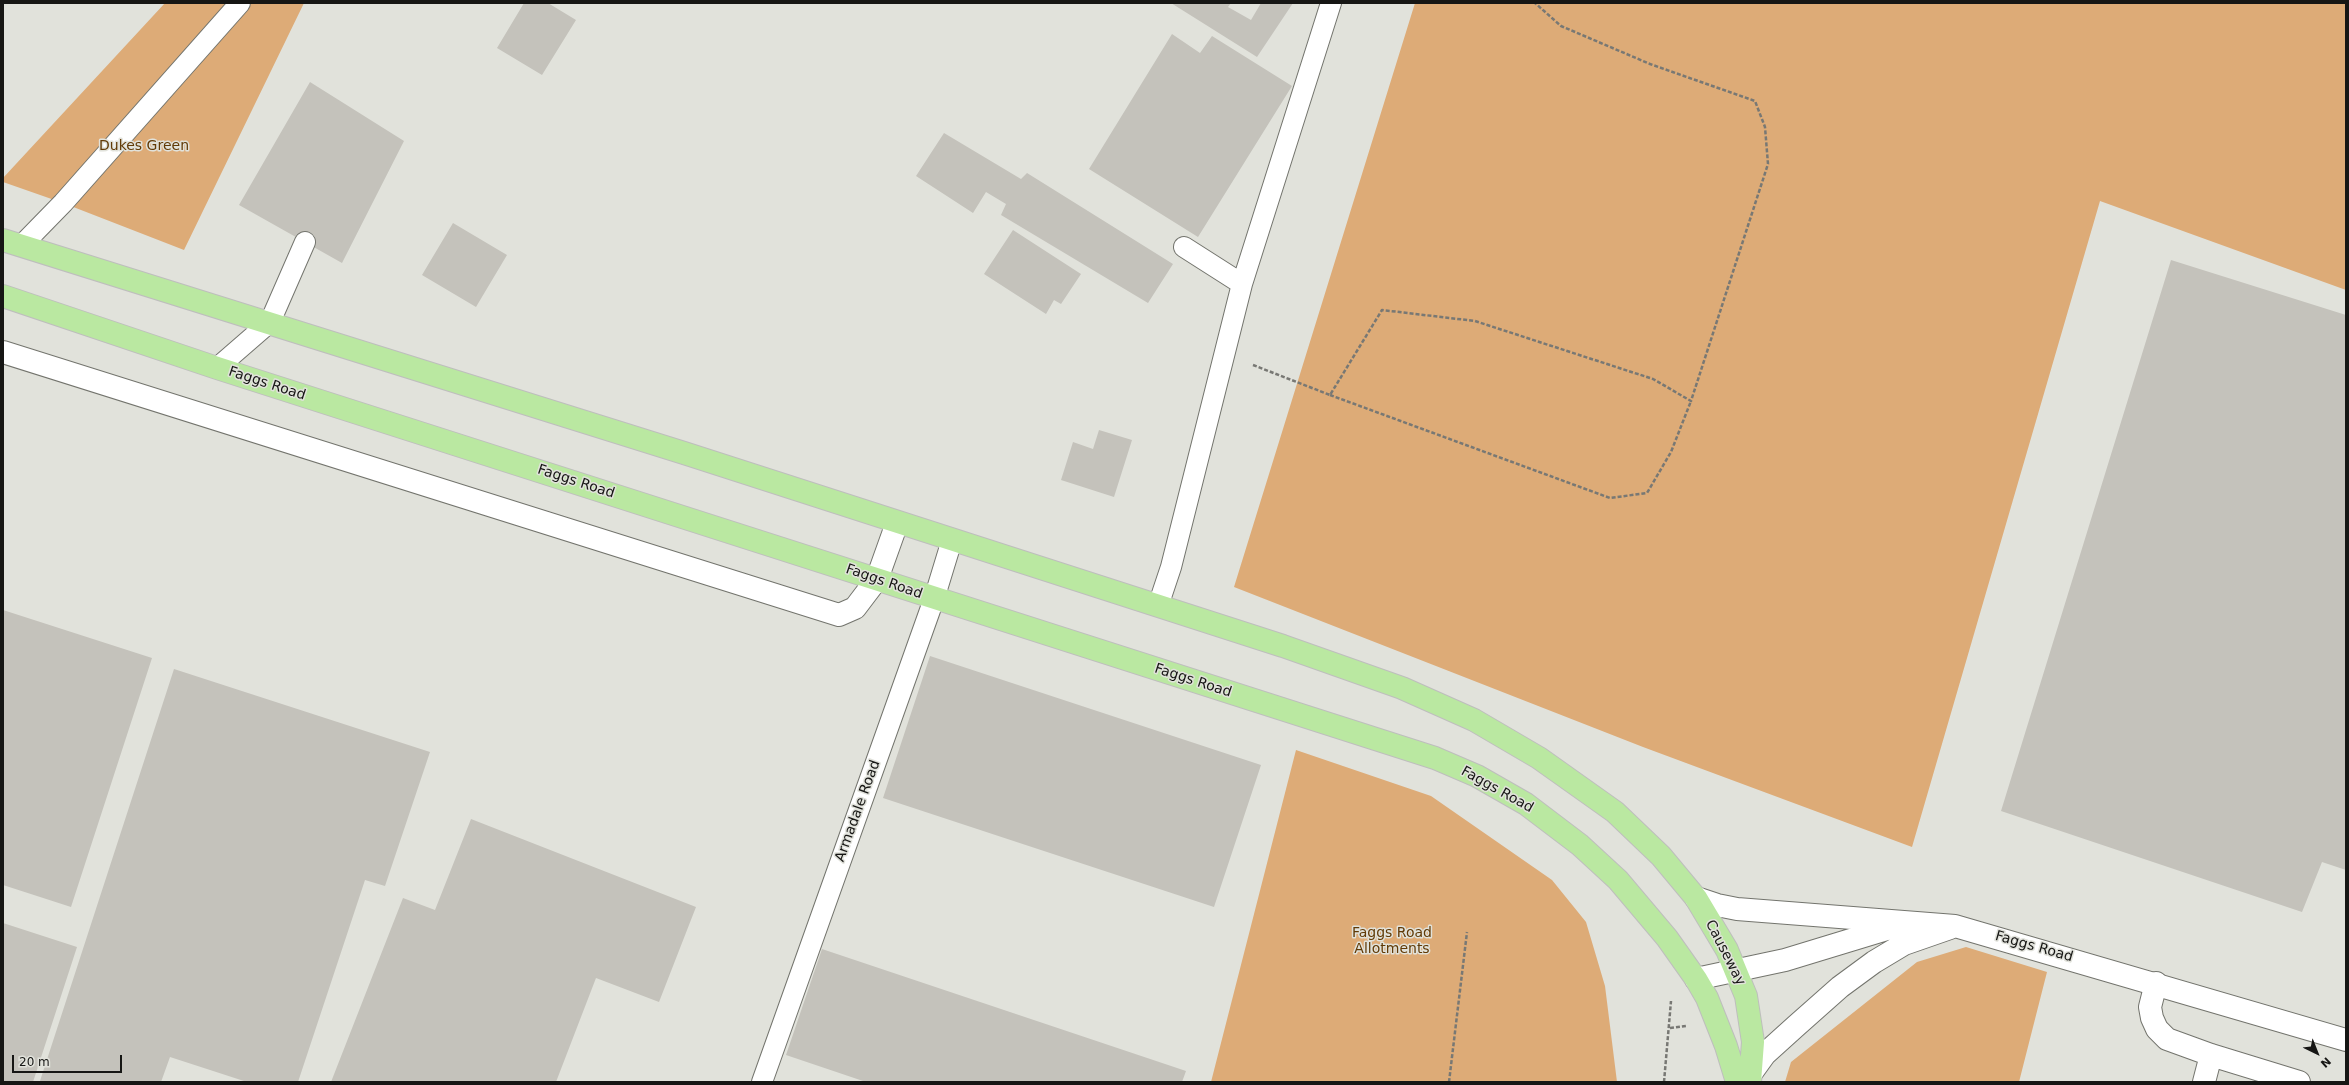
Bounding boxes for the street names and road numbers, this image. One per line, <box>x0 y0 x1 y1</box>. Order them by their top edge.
street label: Faggs Road <box>226 364 308 404</box>
street label: Faggs Road <box>535 462 617 502</box>
street label: Faggs Road <box>843 561 925 603</box>
street label: Faggs Road <box>1152 661 1234 701</box>
street label: Armadale Road <box>832 758 884 864</box>
street label: Faggs Road <box>1458 763 1536 817</box>
street label: Causeway <box>1701 917 1749 989</box>
street label: Faggs Road <box>1993 928 2075 966</box>

